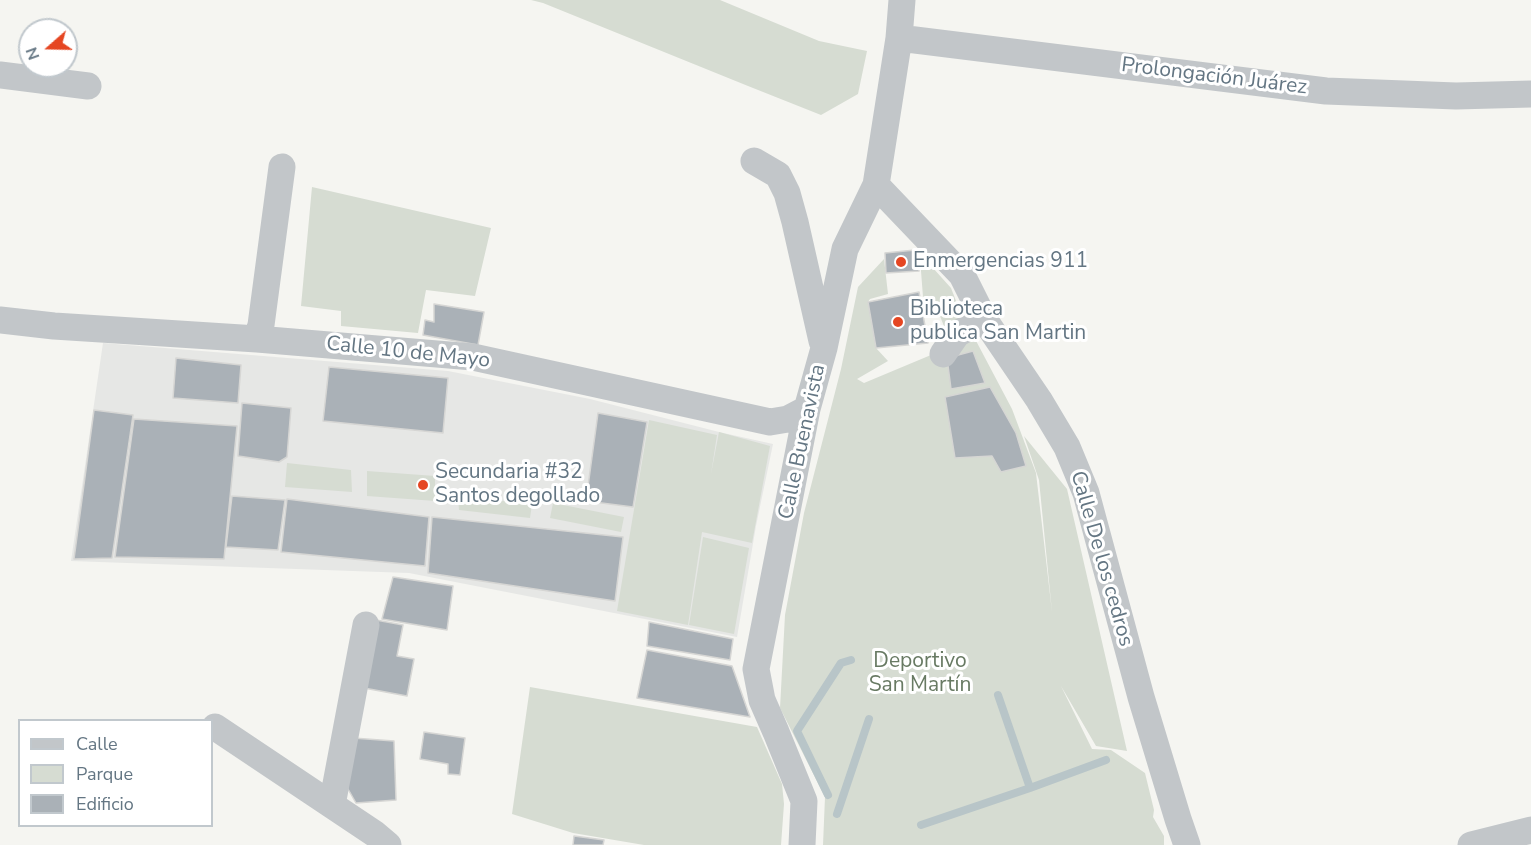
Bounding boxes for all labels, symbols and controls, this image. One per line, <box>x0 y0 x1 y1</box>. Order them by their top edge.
north arrow <box>18 18 78 78</box>
text: N <box>21 44 45 63</box>
street label: Prolongación Juárez <box>1120 53 1308 101</box>
place label: Enmergencias 911 <box>913 249 1088 275</box>
marker: Enmergencias 911 <box>894 255 908 269</box>
place label: Biblioteca publica San Martin <box>910 297 1086 347</box>
marker: Biblioteca publica San Martin <box>891 315 905 329</box>
street label: Calle 10 de Mayo <box>325 332 491 374</box>
street label: Calle Buenavista <box>774 362 832 522</box>
place label: Secundaria #32 Santos degollado <box>435 460 600 510</box>
street label: Calle De los cedros <box>1064 468 1138 650</box>
marker: Secundaria #32 Santos degollado <box>416 478 430 492</box>
park label: Deportivo San Martín <box>869 649 971 699</box>
legend <box>18 719 213 827</box>
text: Calle <box>76 732 118 756</box>
text: Parque <box>76 762 133 786</box>
text: Edificio <box>76 792 134 816</box>

